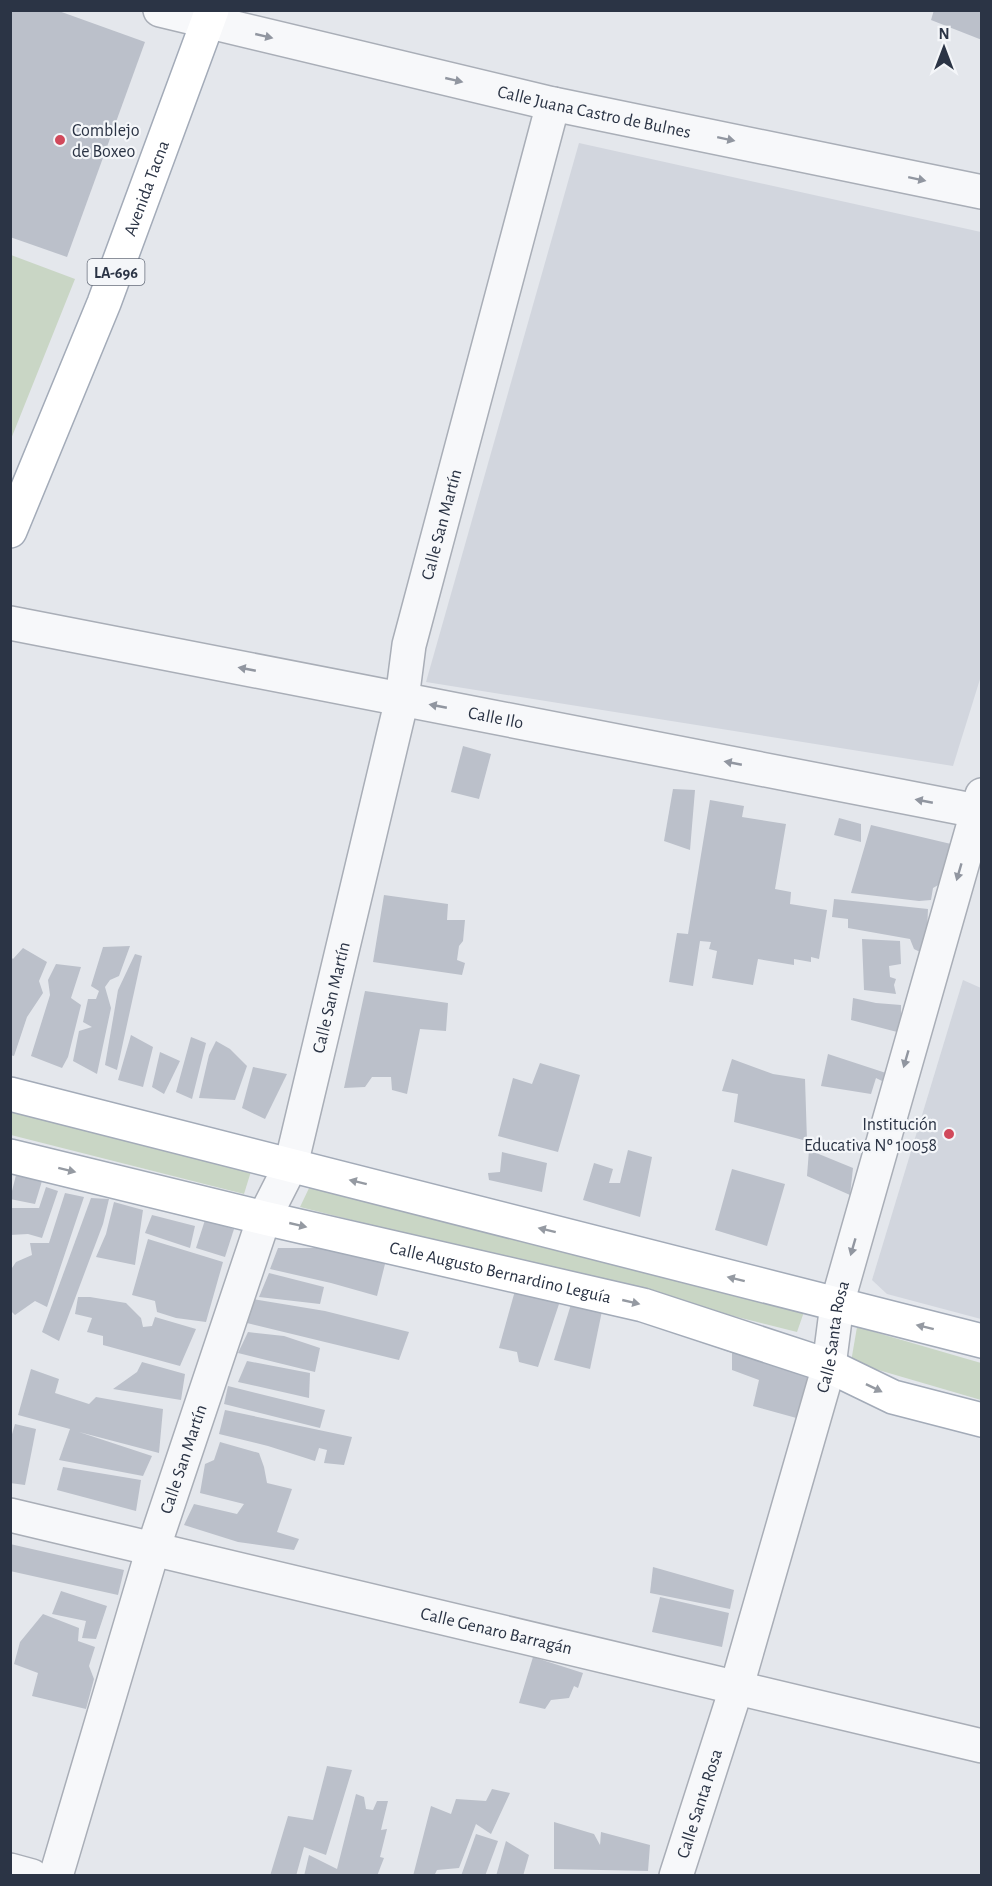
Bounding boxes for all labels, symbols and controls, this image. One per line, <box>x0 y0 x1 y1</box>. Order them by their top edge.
north arrow <box>914 18 974 78</box>
text: N <box>938 26 950 42</box>
one-way arrow <box>255 32 274 41</box>
one-way arrow <box>445 76 463 86</box>
street label: Calle Juana Castro de Bulnes <box>496 83 692 142</box>
place label: Comblejo de Boxeo <box>72 122 140 161</box>
marker: Comblejo de Boxeo <box>53 133 67 147</box>
one-way arrow <box>717 135 736 144</box>
street label: Avenida Tacna <box>121 138 173 239</box>
one-way arrow <box>908 175 927 184</box>
road number: LA-696 <box>88 259 144 285</box>
street label: Calle San Martín <box>419 467 465 582</box>
one-way arrow <box>237 664 256 673</box>
one-way arrow <box>429 701 448 710</box>
street label: Calle Ilo <box>467 704 525 733</box>
one-way arrow <box>723 758 742 767</box>
one-way arrow <box>914 796 933 805</box>
one-way arrow <box>954 863 963 881</box>
street label: Calle San Martín <box>310 940 354 1055</box>
one-way arrow <box>901 1050 910 1068</box>
place label: Institución Educativa Nº 10058 <box>804 1116 937 1155</box>
marker: Institución Educativa Nº 10058 <box>942 1127 956 1141</box>
one-way arrow <box>58 1165 77 1175</box>
one-way arrow <box>349 1177 367 1187</box>
one-way arrow <box>288 1221 307 1230</box>
one-way arrow <box>538 1225 556 1235</box>
one-way arrow <box>848 1238 857 1256</box>
street label: Calle Augusto Bernardino Leguía <box>388 1239 613 1307</box>
one-way arrow <box>727 1273 745 1283</box>
street label: Calle Santa Rosa <box>814 1279 853 1395</box>
one-way arrow <box>622 1298 641 1307</box>
one-way arrow <box>916 1321 934 1331</box>
one-way arrow <box>865 1383 882 1392</box>
street label: Calle San Martín <box>157 1402 211 1516</box>
street label: Calle Genaro Barragán <box>419 1605 574 1658</box>
street label: Calle Santa Rosa <box>674 1747 726 1861</box>

